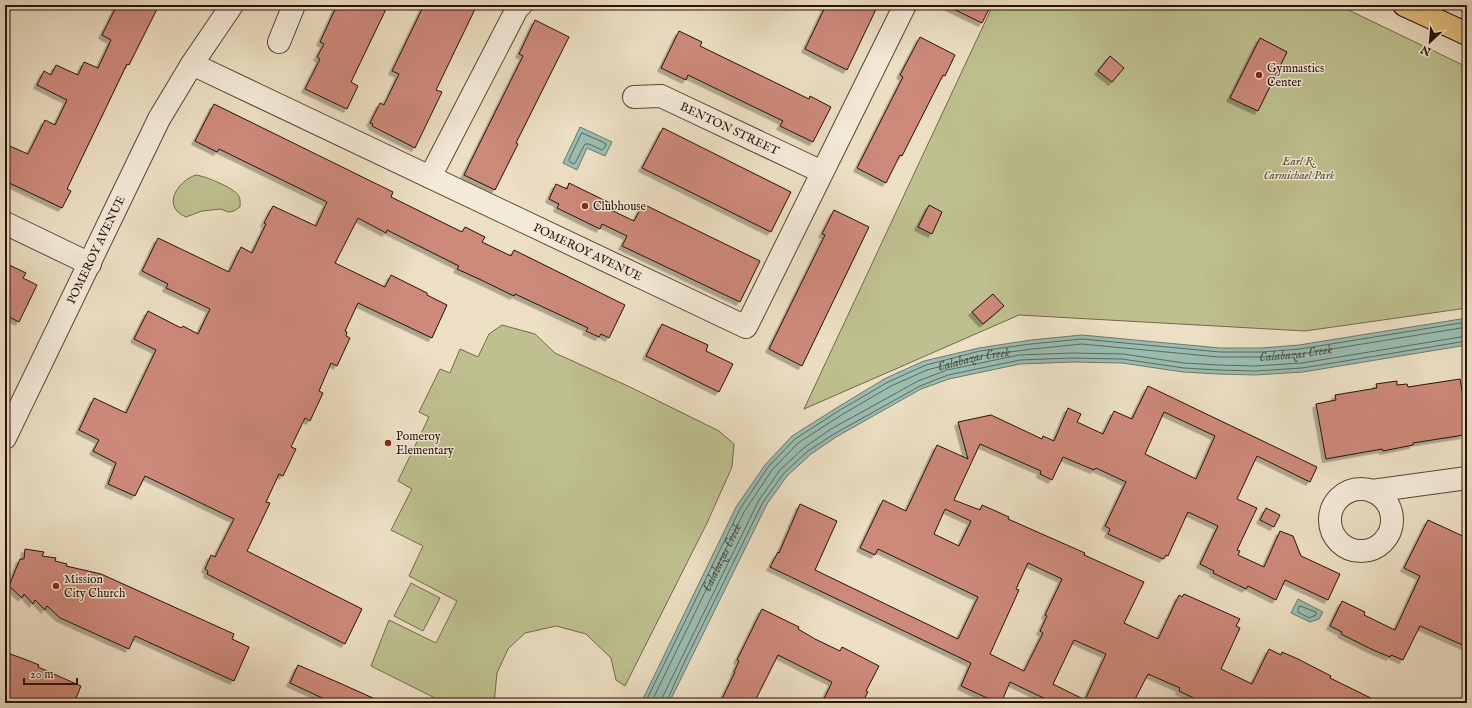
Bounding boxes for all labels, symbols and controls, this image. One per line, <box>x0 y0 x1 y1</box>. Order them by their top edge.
north arrow <box>1410 22 1450 62</box>
text: N <box>1418 42 1434 59</box>
place label: Gymnastics Center <box>1267 61 1324 90</box>
marker: Gymnastics Center <box>1254 70 1264 80</box>
street label: BENTON STREET <box>678 99 782 158</box>
park label: Earl R. Carmichael Park <box>1263 154 1335 183</box>
street label: POMEROY AVENUE <box>63 193 128 306</box>
place label: Clubhouse <box>593 199 647 214</box>
marker: Clubhouse <box>580 201 590 211</box>
street label: POMEROY AVENUE <box>531 220 644 284</box>
water label: Calabazas Creek <box>1258 340 1334 366</box>
water label: Calabazas Creek <box>936 343 1012 375</box>
place label: Pomeroy Elementary <box>396 429 454 458</box>
marker: Pomeroy Elementary <box>383 438 393 448</box>
water label: Calabazas Creek <box>698 520 746 594</box>
place label: Mission City Church <box>64 572 126 601</box>
marker: Mission City Church <box>51 581 61 591</box>
scale bar <box>24 660 77 686</box>
text: 20 m <box>30 667 53 682</box>

